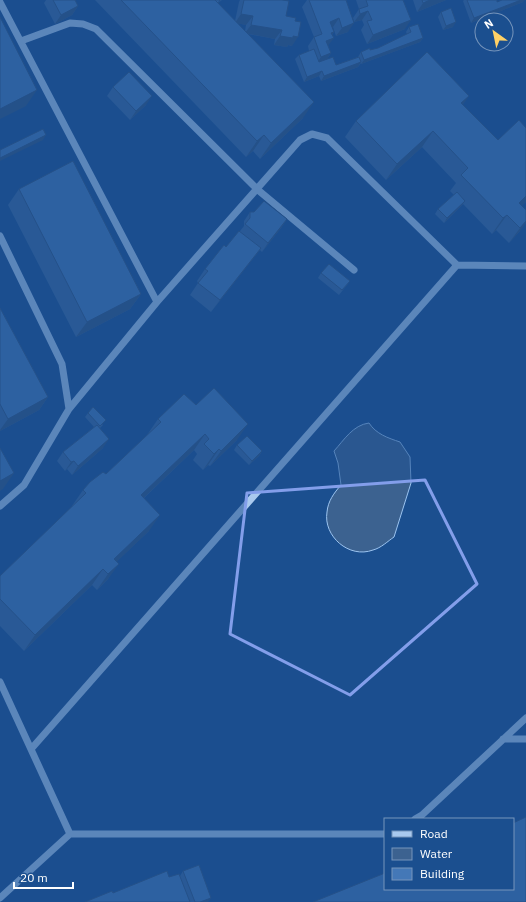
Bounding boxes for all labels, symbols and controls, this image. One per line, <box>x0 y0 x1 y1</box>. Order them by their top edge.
north arrow <box>474 12 514 52</box>
text: N <box>481 16 496 32</box>
legend <box>384 818 514 890</box>
text: Road <box>420 826 448 841</box>
text: Water <box>420 846 453 861</box>
scale bar <box>14 864 73 890</box>
text: Building <box>420 866 465 881</box>
text: 20 m <box>20 870 48 885</box>

